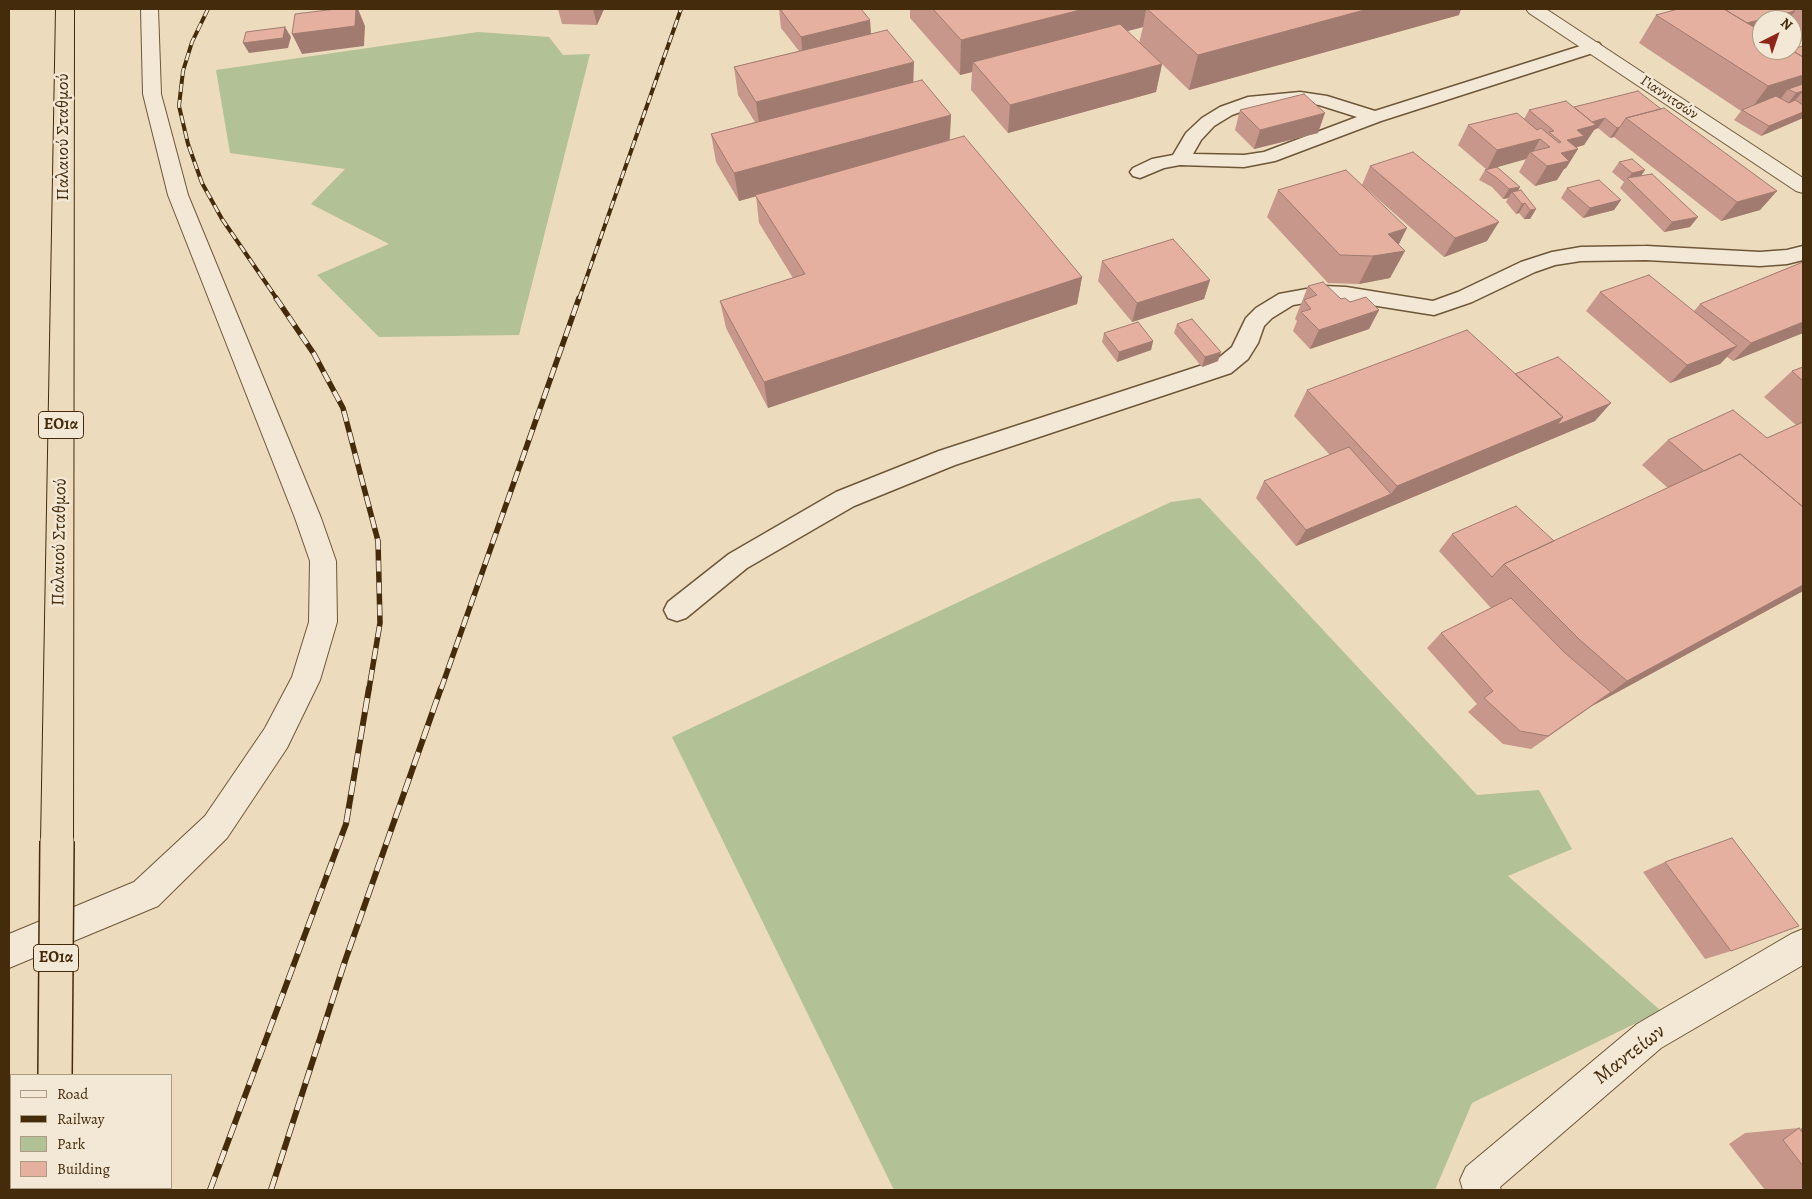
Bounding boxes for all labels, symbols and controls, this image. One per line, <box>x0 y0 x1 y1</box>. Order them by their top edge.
north arrow <box>1752 10 1802 60</box>
text: N <box>1776 14 1797 35</box>
street label: Γιαννιτσών <box>1637 72 1701 124</box>
street label: Παλαιού Σταθμού <box>53 73 75 201</box>
road number: ΕΟ1α <box>38 412 84 438</box>
street label: Παλαιού Σταθμού <box>48 478 72 606</box>
road number: ΕΟ1α <box>34 944 78 971</box>
street label: Μαντείων <box>1589 1019 1671 1091</box>
legend <box>10 1074 172 1189</box>
text: Road <box>57 1084 88 1104</box>
text: Railway <box>57 1109 104 1129</box>
text: Park <box>57 1134 85 1154</box>
text: Building <box>57 1159 110 1179</box>

